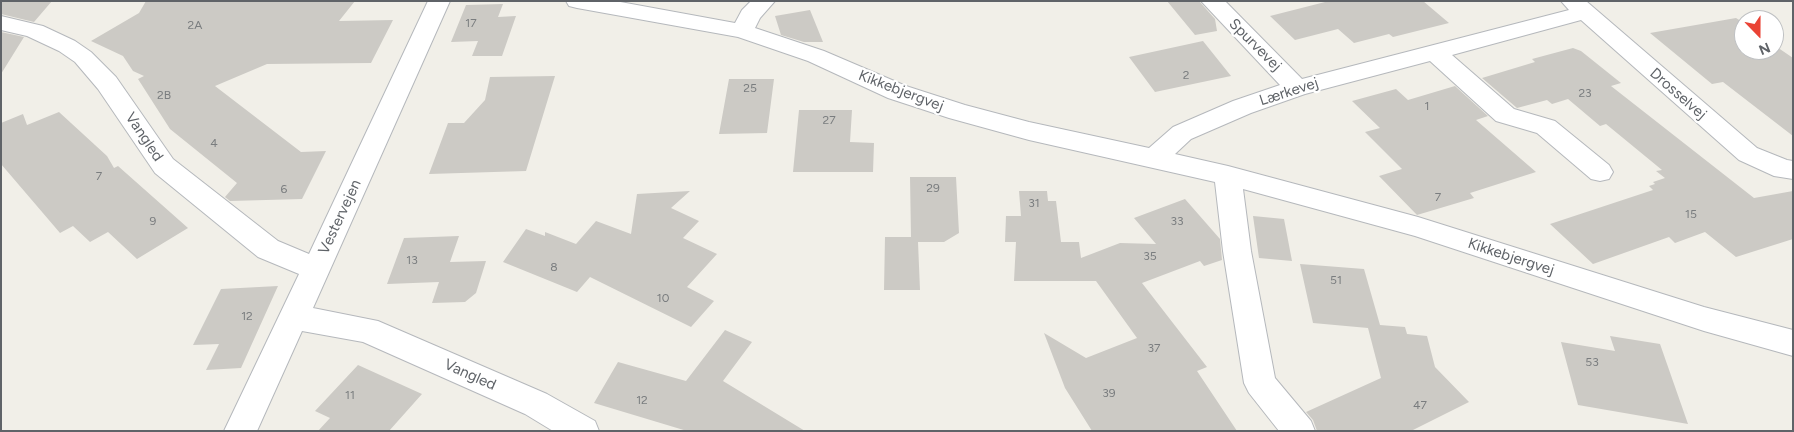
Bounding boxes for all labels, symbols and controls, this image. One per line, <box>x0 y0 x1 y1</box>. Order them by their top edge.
north arrow <box>1734 10 1784 60</box>
street label: Spurvevej <box>1225 15 1285 75</box>
house number: 17 <box>465 16 477 30</box>
house number: 2A <box>188 18 202 32</box>
text: N <box>1756 39 1773 58</box>
street label: Drosselvej <box>1646 64 1710 124</box>
street label: Kikkebjergvej <box>856 66 946 116</box>
house number: 2 <box>1183 68 1189 82</box>
street label: Lærkevej <box>1257 74 1321 110</box>
house number: 25 <box>743 81 757 95</box>
house number: 23 <box>1578 86 1592 100</box>
house number: 2B <box>157 88 171 102</box>
house number: 1 <box>1425 99 1429 113</box>
street label: Vangled <box>121 109 167 165</box>
house number: 27 <box>822 113 836 127</box>
house number: 4 <box>210 136 218 150</box>
house number: 7 <box>96 169 102 183</box>
street label: Vestervejen <box>315 177 365 257</box>
house number: 29 <box>926 181 940 195</box>
house number: 6 <box>281 182 287 196</box>
house number: 7 <box>1435 190 1441 204</box>
house number: 31 <box>1028 196 1040 210</box>
house number: 15 <box>1685 207 1697 221</box>
house number: 9 <box>150 214 156 228</box>
house number: 33 <box>1170 214 1184 228</box>
street label: Kikkebjergvej <box>1465 235 1557 279</box>
house number: 35 <box>1143 249 1157 263</box>
house number: 13 <box>406 253 418 267</box>
house number: 8 <box>550 260 558 274</box>
house number: 51 <box>1330 273 1342 287</box>
house number: 10 <box>657 291 669 305</box>
house number: 12 <box>241 309 253 323</box>
house number: 37 <box>1148 341 1160 355</box>
house number: 53 <box>1585 355 1599 369</box>
street label: Vangled <box>441 356 499 394</box>
house number: 39 <box>1102 386 1116 400</box>
house number: 11 <box>345 388 355 402</box>
house number: 12 <box>636 393 648 407</box>
house number: 47 <box>1413 398 1427 412</box>

